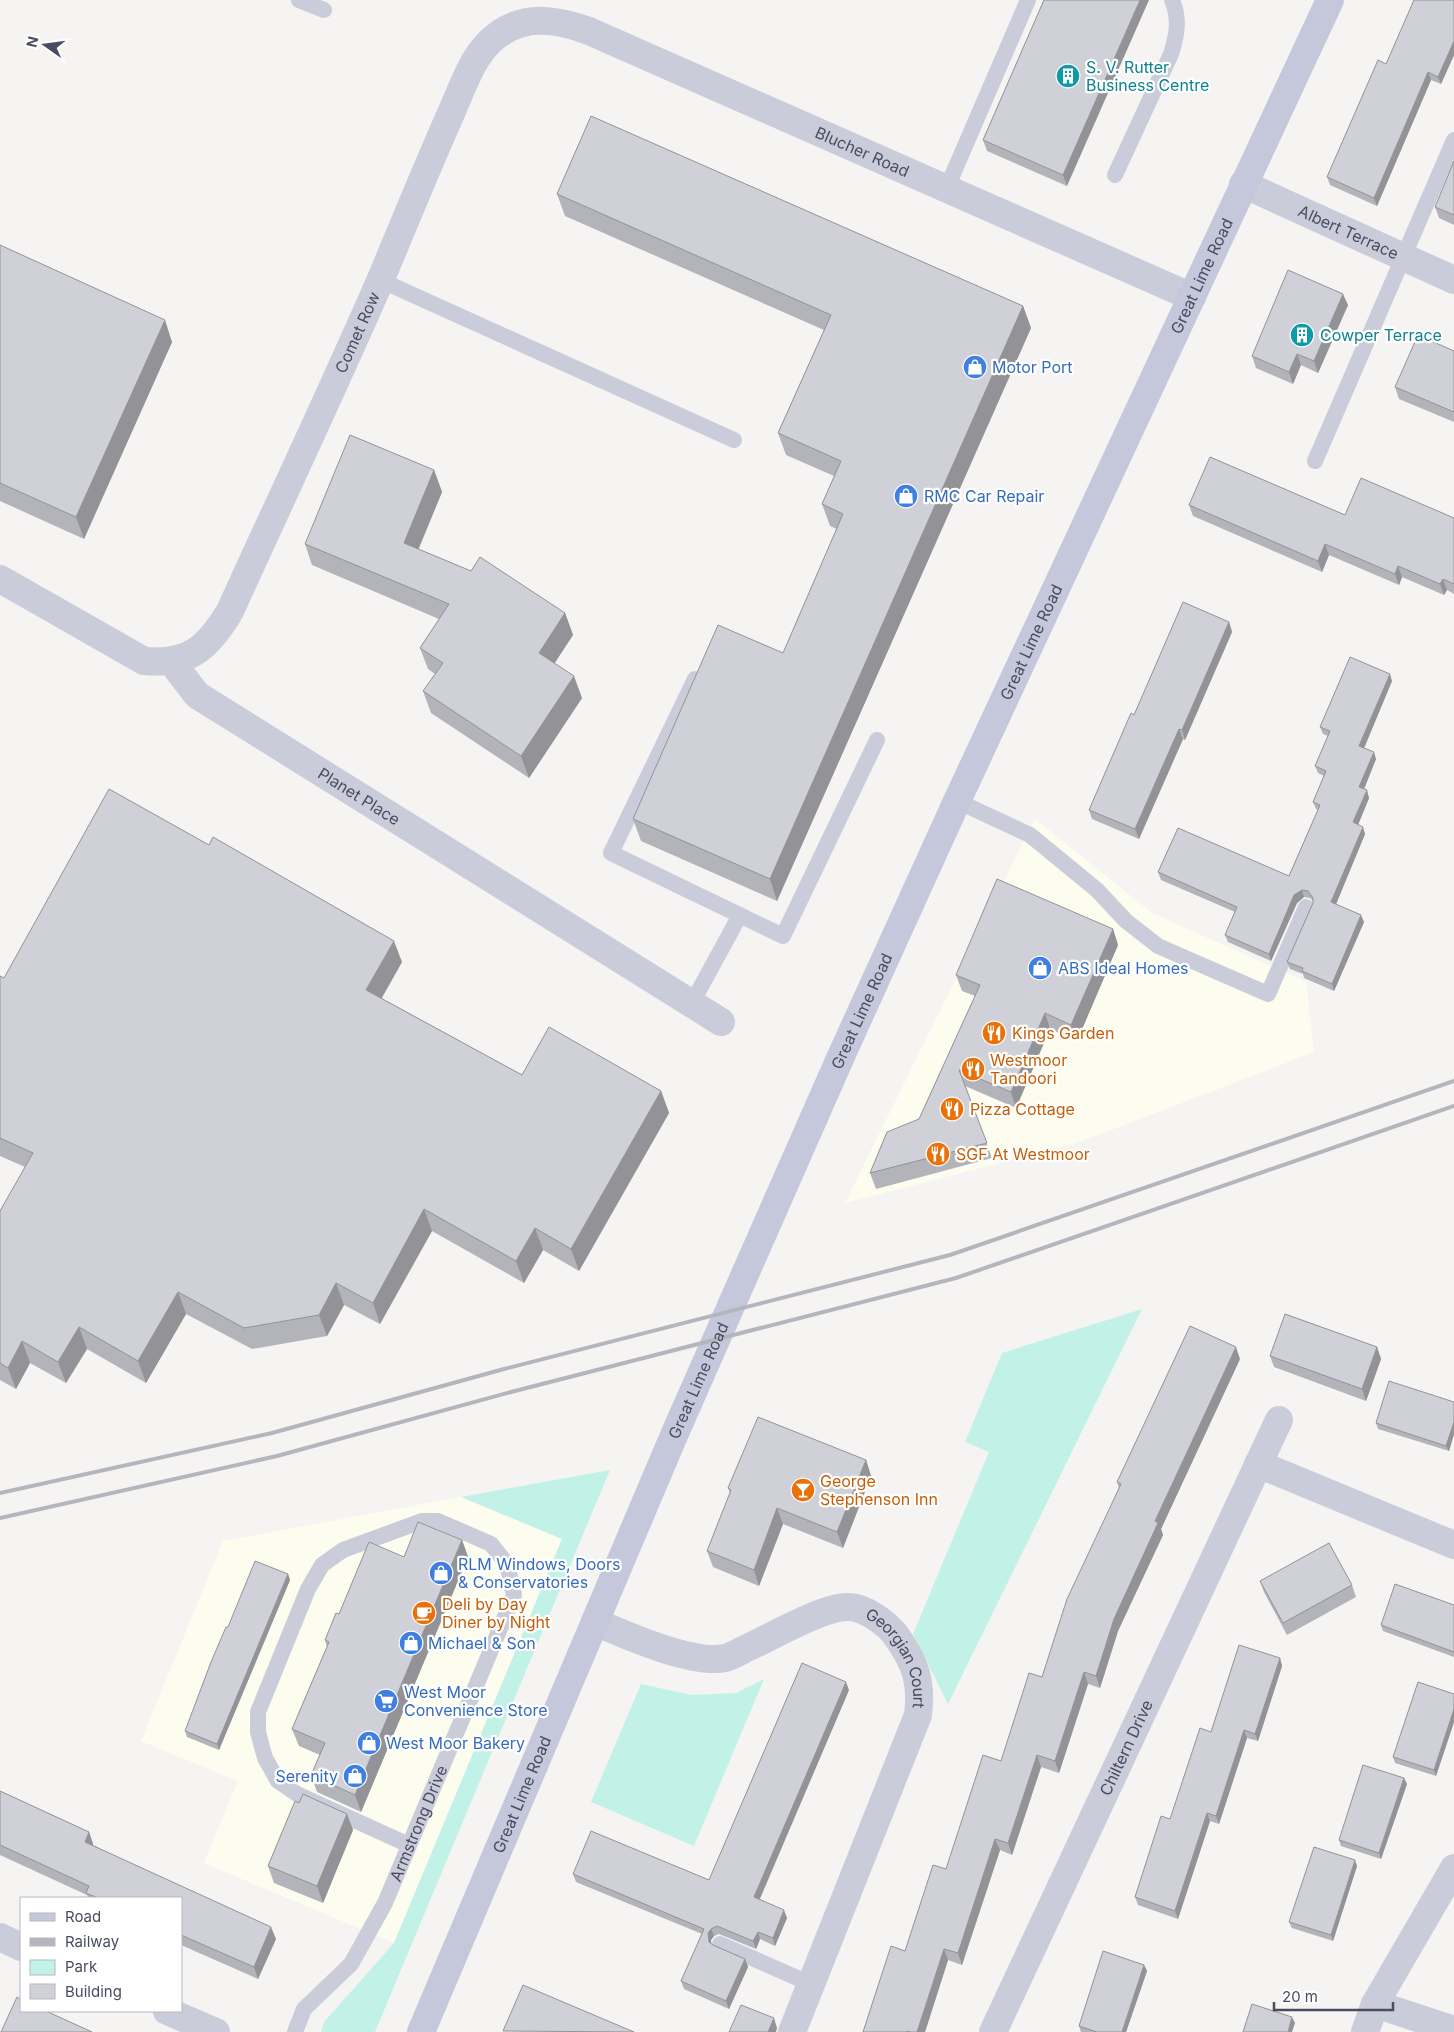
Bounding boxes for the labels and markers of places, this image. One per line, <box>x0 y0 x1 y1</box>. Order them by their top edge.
place label: S. V. Rutter Business Centre <box>1086 57 1209 95</box>
building icon: S. V. Rutter Business Centre <box>1055 63 1081 89</box>
building icon: Cowper Terrace <box>1289 322 1315 348</box>
place label: Cowper Terrace <box>1320 325 1442 345</box>
shop icon: Motor Port <box>962 354 988 380</box>
place label: Motor Port <box>992 357 1072 377</box>
shop icon: RMC Car Repair <box>893 483 919 509</box>
place label: RMC Car Repair <box>924 486 1044 506</box>
shop icon: ABS Ideal Homes <box>1027 955 1053 981</box>
place label: ABS Ideal Homes <box>1058 958 1188 978</box>
restaurant icon: Kings Garden <box>981 1020 1007 1046</box>
place label: Kings Garden <box>1012 1023 1114 1043</box>
place label: Westmoor Tandoori <box>990 1050 1067 1088</box>
restaurant icon: Westmoor Tandoori <box>960 1056 986 1082</box>
restaurant icon: Pizza Cottage <box>939 1096 965 1122</box>
place label: Pizza Cottage <box>970 1099 1075 1119</box>
restaurant icon: SGF At Westmoor <box>925 1141 951 1167</box>
place label: SGF At Westmoor <box>956 1144 1090 1164</box>
place label: George Stephenson Inn <box>820 1471 938 1509</box>
bar icon: George Stephenson Inn <box>790 1477 816 1503</box>
place label: RLM Windows, Doors & Conservatories <box>458 1554 620 1592</box>
shop icon: RLM Windows, Doors & Conservatories <box>428 1560 454 1586</box>
place label: Deli by Day Diner by Night <box>442 1594 550 1632</box>
cafe icon: Deli by Day Diner by Night <box>411 1600 437 1626</box>
shop icon: Michael & Son <box>398 1630 424 1656</box>
place label: Michael & Son <box>428 1633 536 1653</box>
place label: West Moor Convenience Store <box>404 1682 548 1720</box>
supermarket icon: West Moor Convenience Store <box>373 1688 399 1714</box>
shop icon: West Moor Bakery <box>356 1730 382 1756</box>
place label: West Moor Bakery <box>386 1733 525 1753</box>
shop icon: Serenity <box>342 1763 368 1789</box>
place label: Serenity <box>275 1766 338 1786</box>

